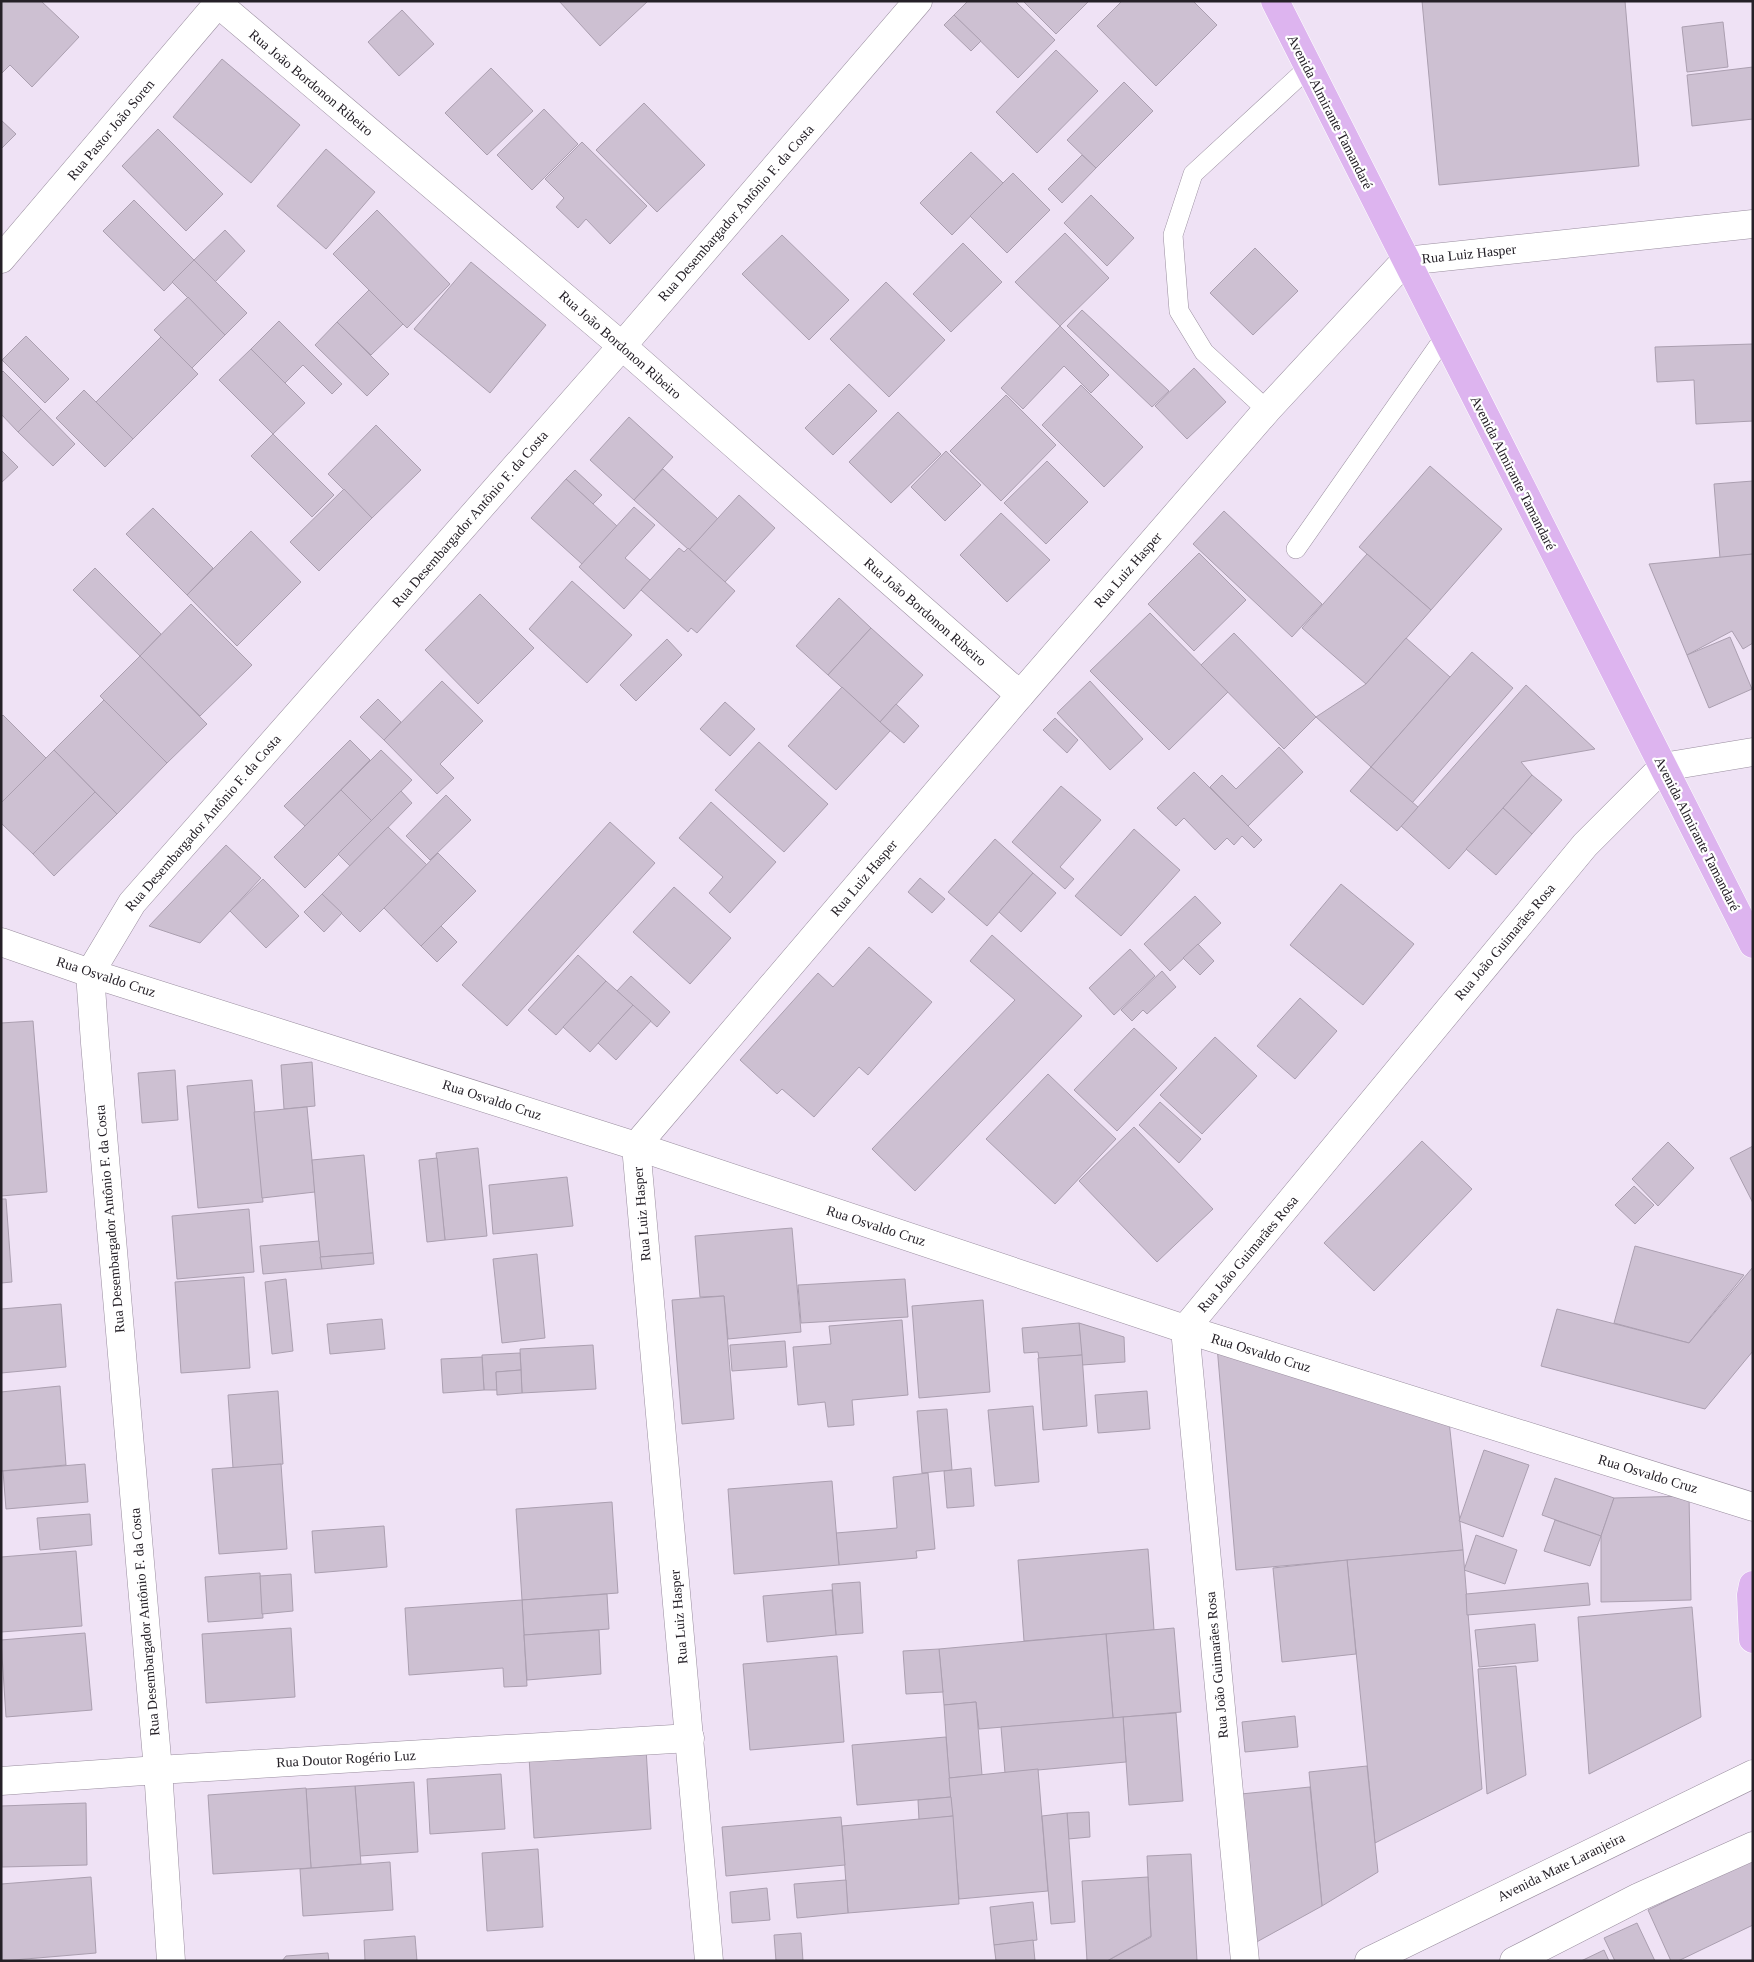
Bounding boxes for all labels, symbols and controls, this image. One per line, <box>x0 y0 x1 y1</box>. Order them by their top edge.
street label: Rua João Bordonon Ribeiro <box>246 27 376 139</box>
street label: Avenida Almirante Tamandaré <box>1284 32 1376 192</box>
street label: Rua Pastor João Soren <box>65 77 157 183</box>
street label: Rua Desembargador Antônio F. da Costa <box>655 121 817 304</box>
street label: Rua Luiz Hasper <box>1421 242 1517 266</box>
street label: Rua João Bordonon Ribeiro <box>556 288 684 402</box>
street label: Avenida Almirante Tamandaré <box>1467 393 1559 553</box>
street label: Rua Desembargador Antônio F. da Costa <box>389 427 551 610</box>
street label: Rua Luiz Hasper <box>1091 529 1165 611</box>
street label: Rua João Bordonon Ribeiro <box>861 555 989 669</box>
street label: Rua Desembargador Antônio F. da Costa <box>122 731 284 914</box>
street label: Avenida Almirante Tamandaré <box>1651 754 1743 914</box>
street label: Rua Luiz Hasper <box>828 837 900 919</box>
street label: Rua João Guimarães Rosa <box>1452 880 1559 1003</box>
street label: Rua Osvaldo Cruz <box>54 954 158 1000</box>
street label: Rua Osvaldo Cruz <box>440 1077 544 1123</box>
street label: Rua Desembargador Antônio F. da Costa <box>92 1104 127 1334</box>
street label: Rua Luiz Hasper <box>630 1166 654 1262</box>
street label: Rua João Guimarães Rosa <box>1195 1192 1302 1315</box>
street label: Rua Osvaldo Cruz <box>824 1203 928 1249</box>
street label: Rua Osvaldo Cruz <box>1209 1331 1313 1375</box>
street label: Rua Osvaldo Cruz <box>1596 1452 1700 1496</box>
street label: Rua Desembargador Antônio F. da Costa <box>127 1507 162 1737</box>
street label: Rua Luiz Hasper <box>667 1569 691 1665</box>
street label: Rua João Guimarães Rosa <box>1203 1590 1231 1739</box>
street label: Rua Doutor Rogério Luz <box>276 1748 416 1770</box>
street label: Avenida Mate Laranjeira <box>1495 1829 1628 1904</box>

